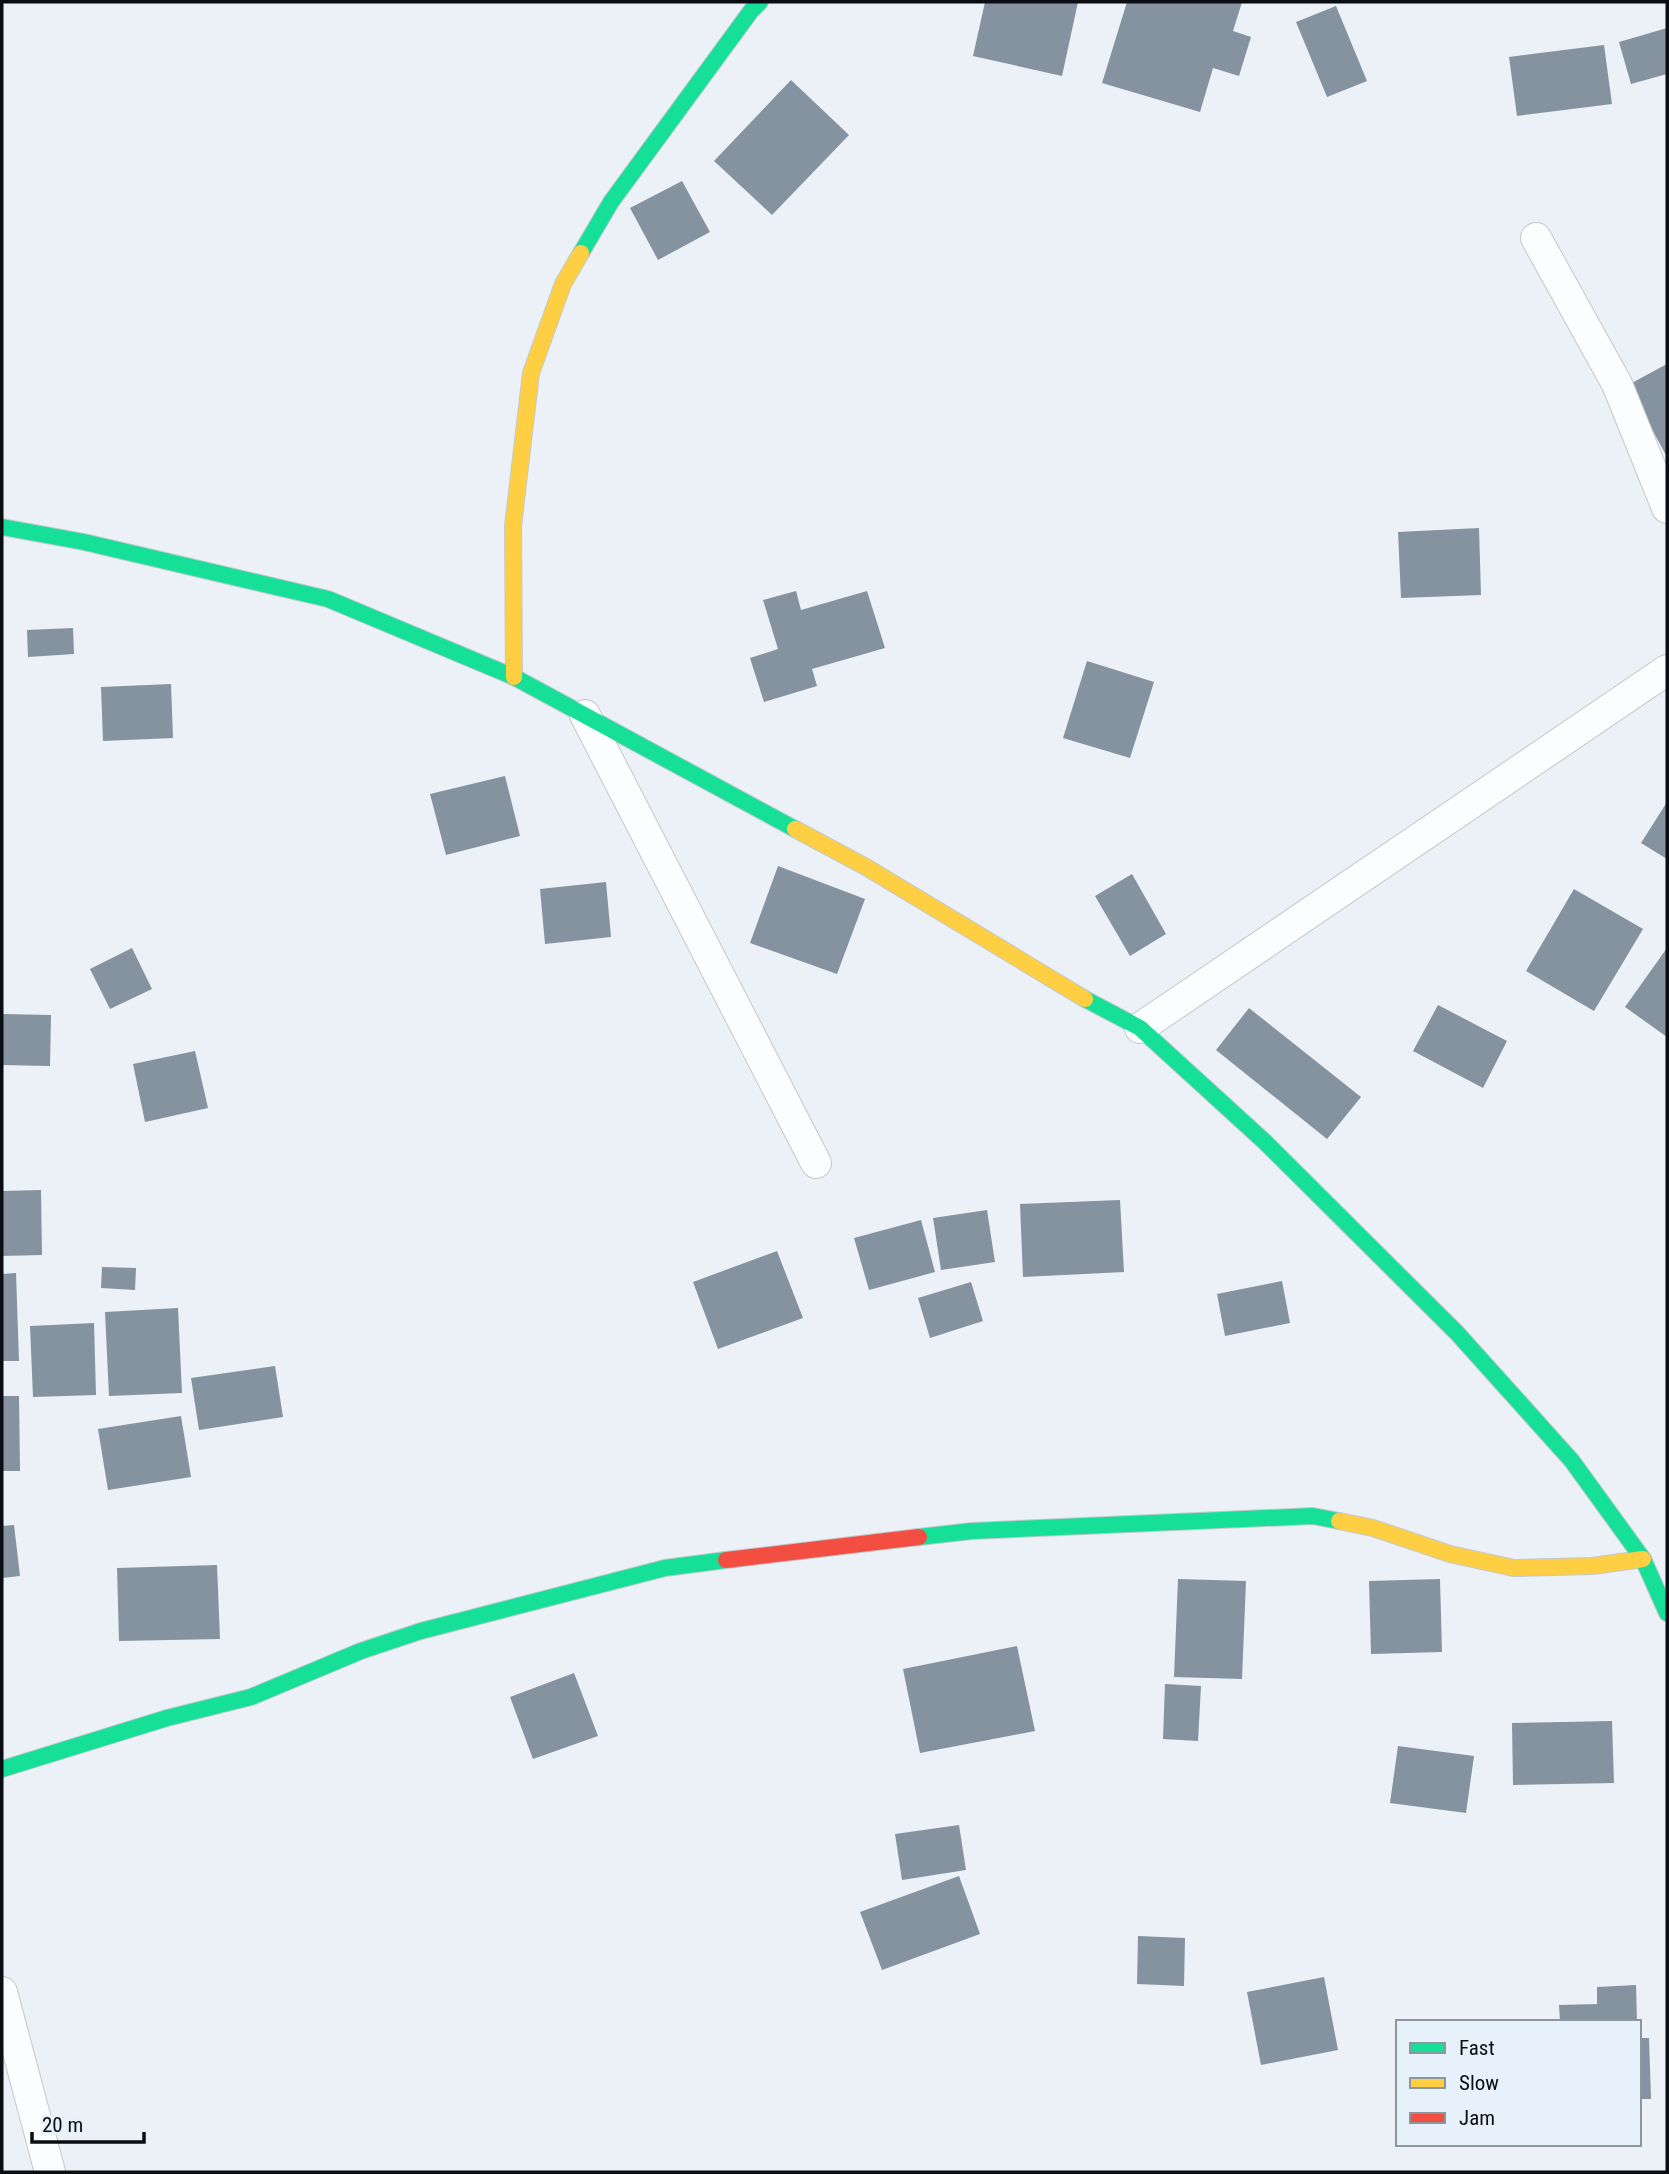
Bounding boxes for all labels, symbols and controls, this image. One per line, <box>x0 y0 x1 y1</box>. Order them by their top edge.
legend <box>1396 2020 1641 2146</box>
text: Fast <box>1459 2036 1495 2060</box>
text: Slow <box>1459 2071 1499 2095</box>
scale bar <box>32 2100 144 2144</box>
text: Jam <box>1459 2106 1495 2130</box>
text: 20 m <box>42 2113 83 2137</box>

